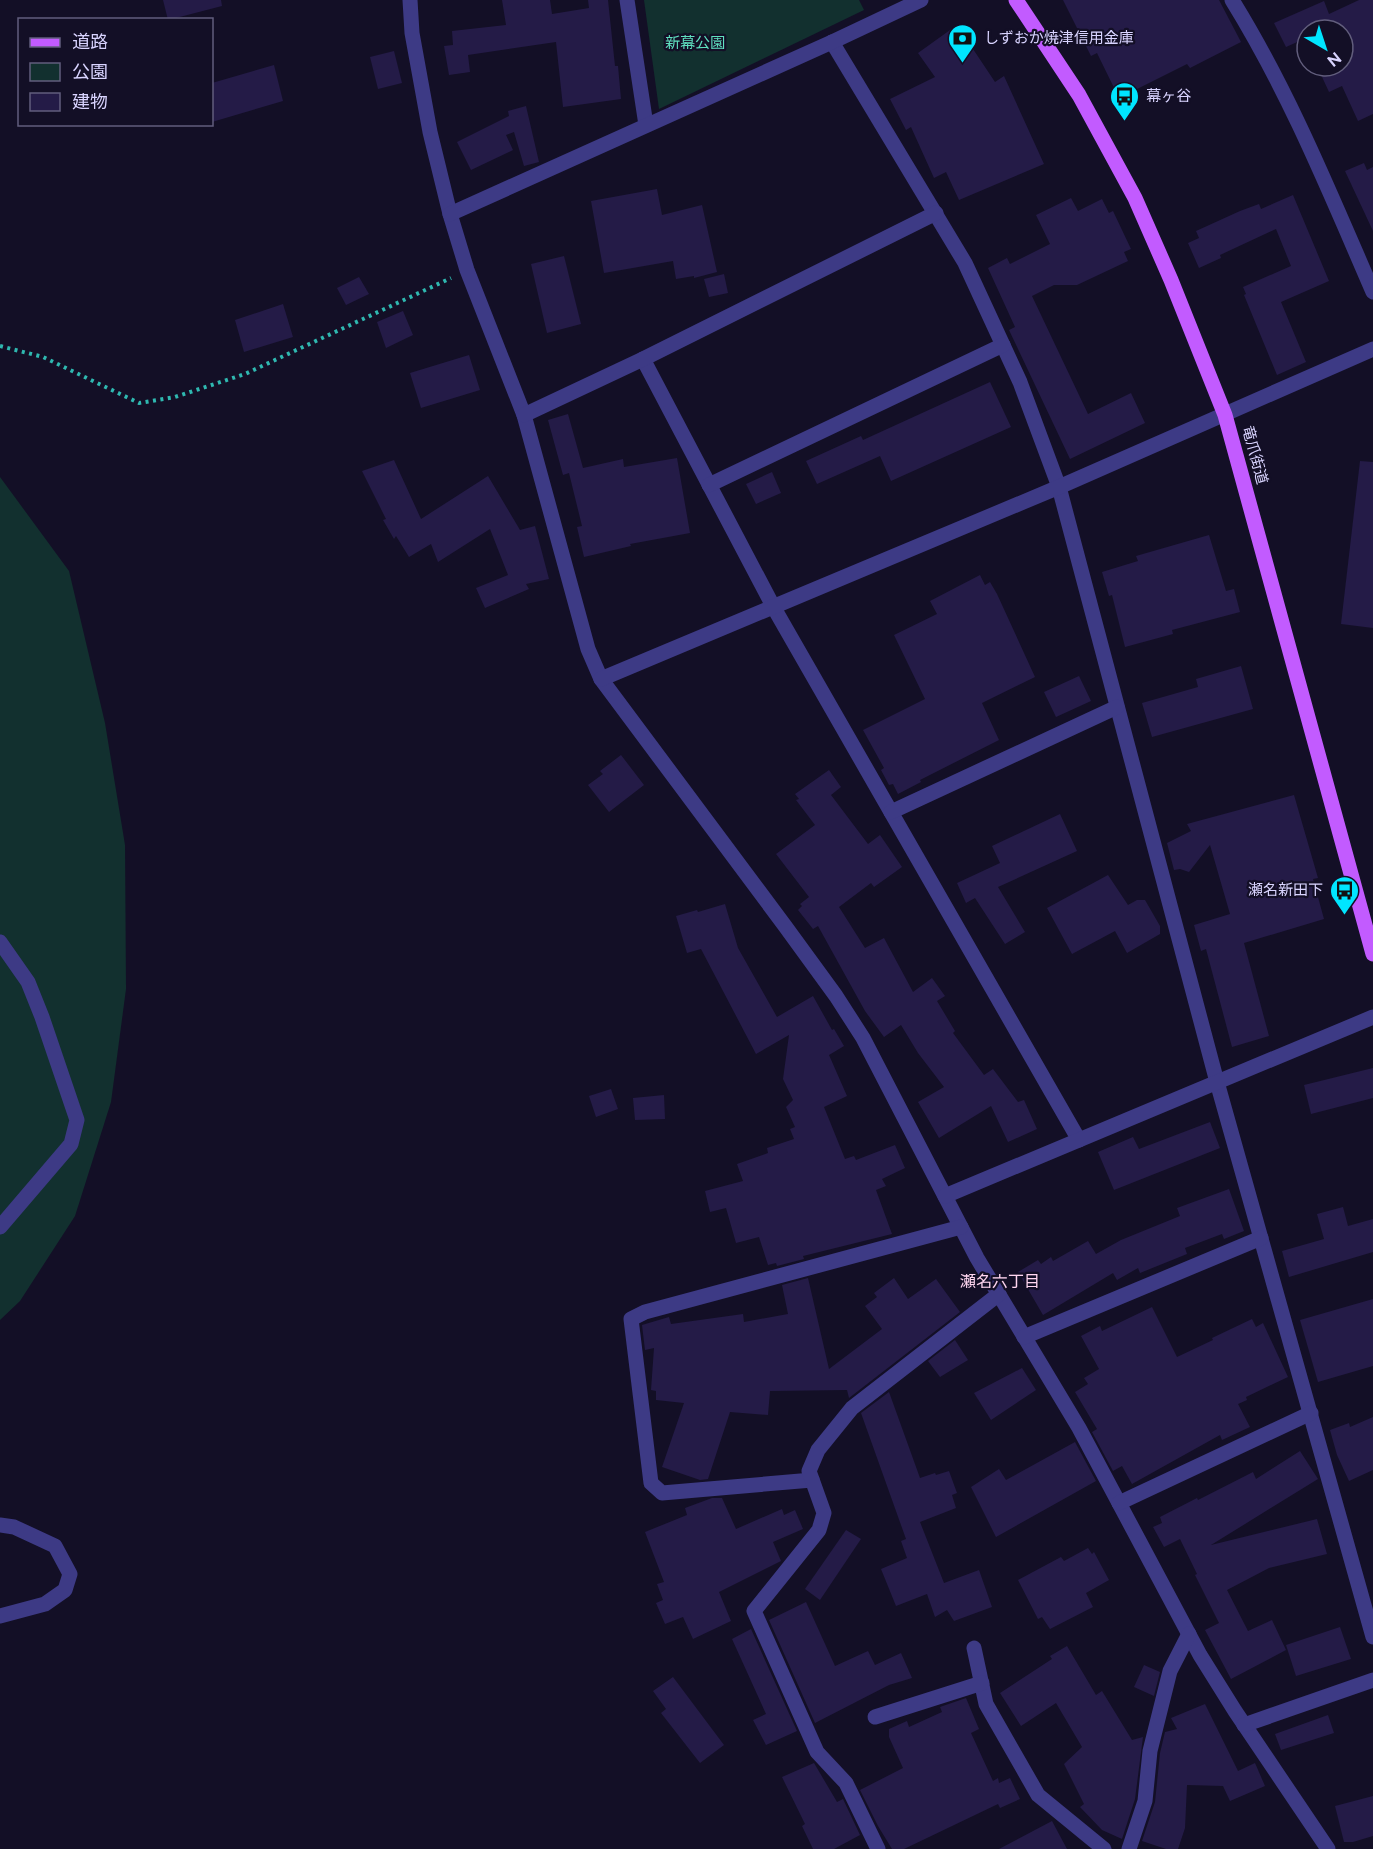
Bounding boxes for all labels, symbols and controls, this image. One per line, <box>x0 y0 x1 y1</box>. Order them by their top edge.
legend <box>18 18 213 126</box>
north arrow <box>1295 18 1355 78</box>
bank icon: しずおか焼津信用金庫 <box>947 22 979 64</box>
place label: しずおか焼津信用金庫 <box>984 29 1134 47</box>
text: 道路 <box>72 31 108 52</box>
park label: 新幕公園 <box>665 34 725 52</box>
text: N <box>1323 48 1345 70</box>
text: 公園 <box>72 61 108 82</box>
bus stop icon: 幕ヶ谷 <box>1109 80 1141 122</box>
place label: 幕ヶ谷 <box>1146 87 1191 105</box>
text: 建物 <box>72 91 108 112</box>
street label: 竜爪街道 <box>1239 424 1271 486</box>
bus stop icon: 瀬名新田下 <box>1328 874 1360 916</box>
place label: 瀬名新田下 <box>1248 881 1323 899</box>
district label: 瀬名六丁目 <box>960 1272 1040 1291</box>

